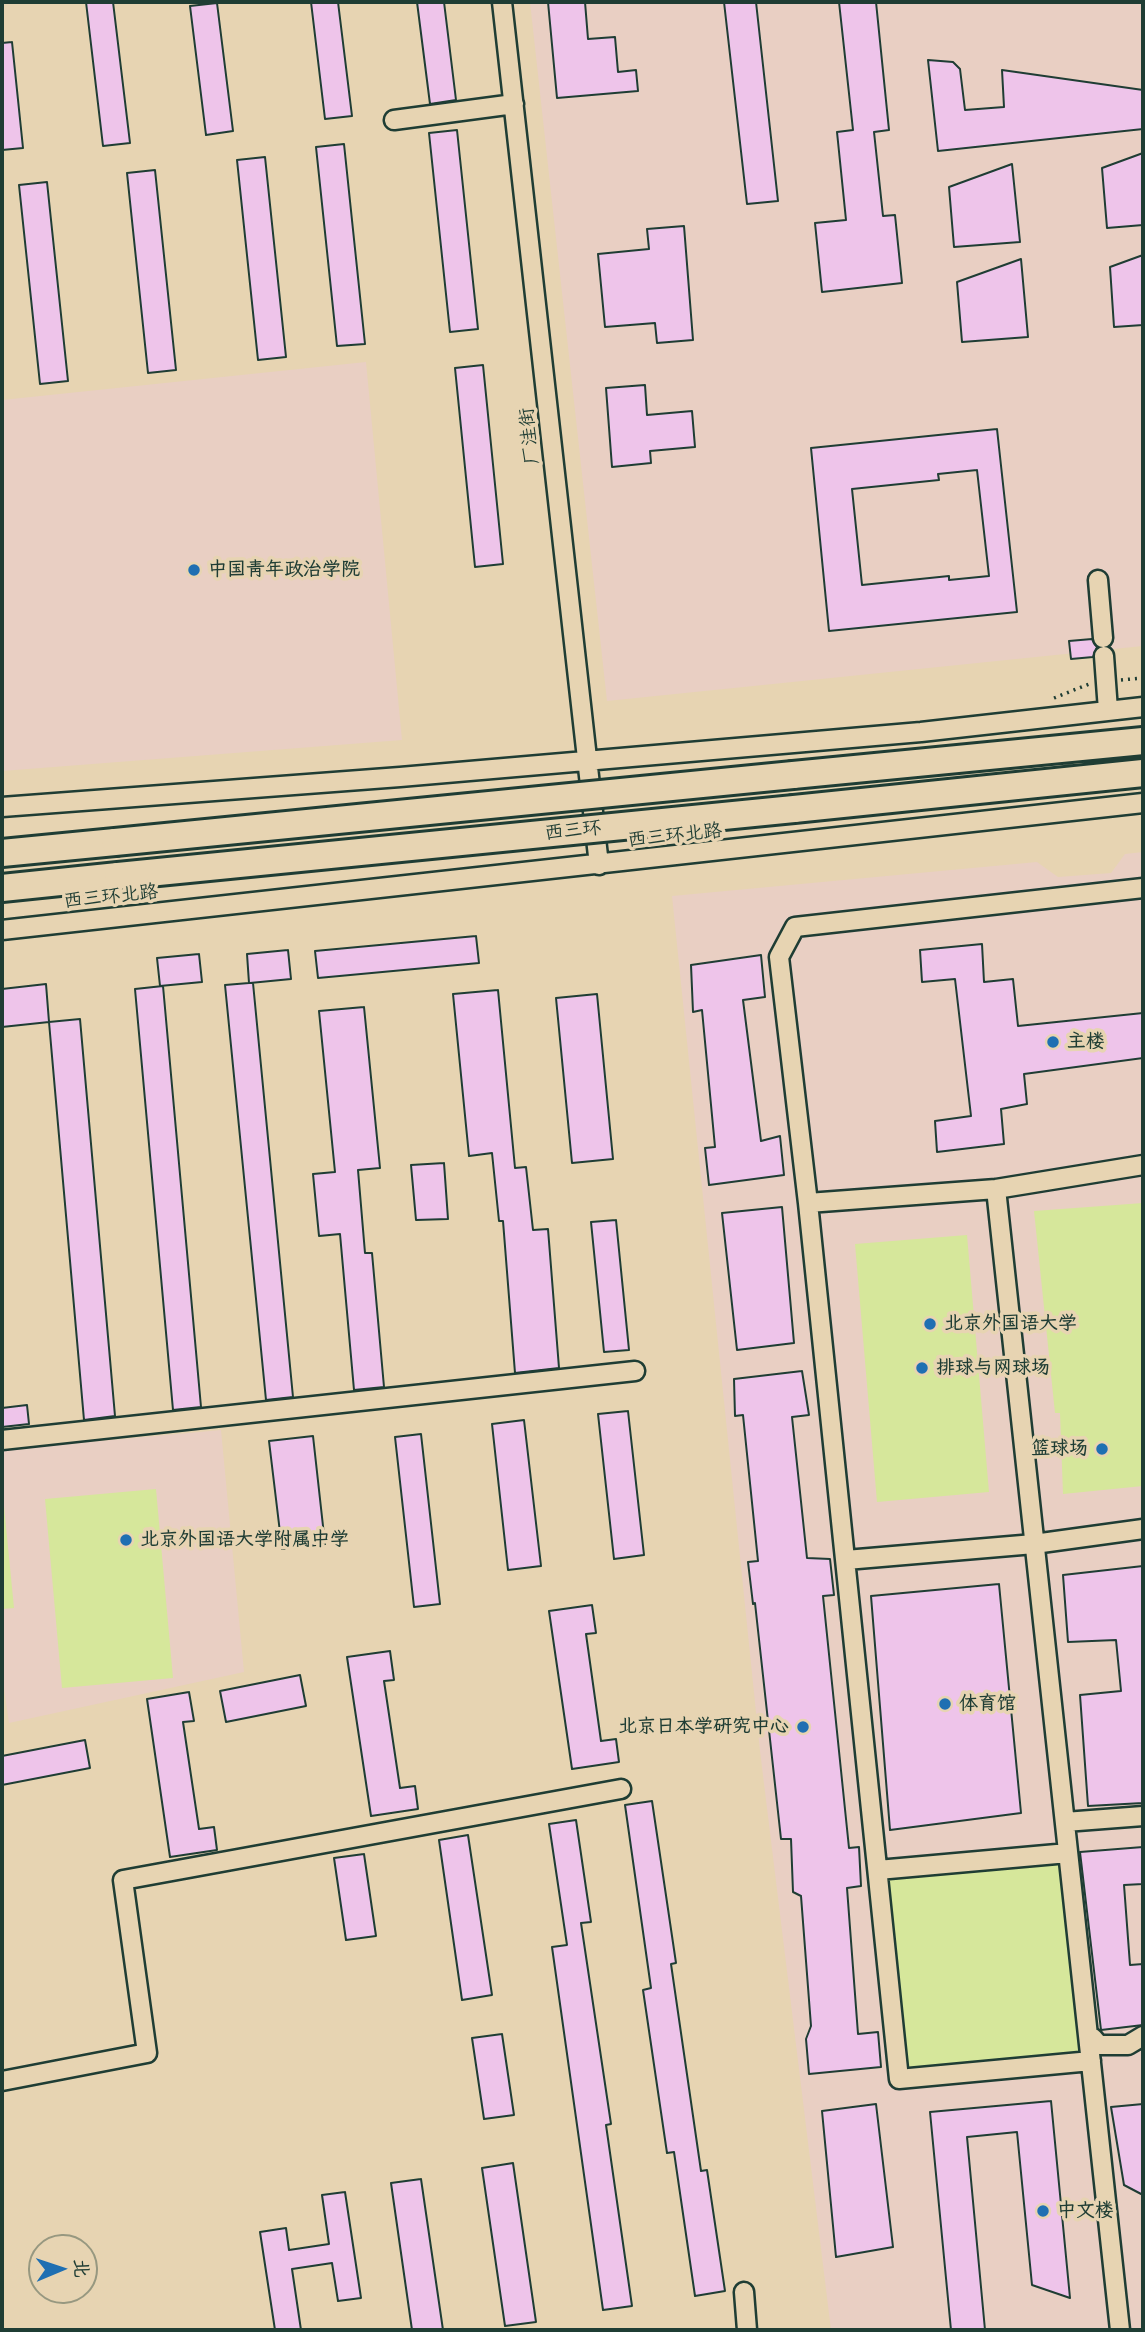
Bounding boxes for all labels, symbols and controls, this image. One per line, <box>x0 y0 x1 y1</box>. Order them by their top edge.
street label: 厂洼街 <box>516 406 544 466</box>
place label: 中国青年政治学院 <box>208 559 360 581</box>
marker: 中国青年政治学院 <box>186 562 202 578</box>
street label: 西三环 <box>543 817 603 845</box>
street label: 西三环北路 <box>627 820 723 852</box>
street label: 西三环北路 <box>63 881 159 913</box>
place label: 主楼 <box>1067 1031 1105 1053</box>
marker: 主楼 <box>1045 1034 1061 1050</box>
place label: 北京外国语大学 <box>944 1313 1077 1335</box>
marker: 北京外国语大学 <box>922 1316 938 1332</box>
place label: 排球与网球场 <box>936 1357 1050 1379</box>
marker: 排球与网球场 <box>914 1360 930 1376</box>
place label: 篮球场 <box>1031 1438 1088 1460</box>
marker: 篮球场 <box>1094 1441 1110 1457</box>
place label: 北京外国语大学附属中学 <box>140 1529 349 1551</box>
marker: 北京外国语大学附属中学 <box>118 1532 134 1548</box>
place label: 体育馆 <box>959 1693 1016 1715</box>
marker: 体育馆 <box>937 1696 953 1712</box>
place label: 北京日本学研究中心 <box>618 1716 789 1738</box>
marker: 北京日本学研究中心 <box>795 1719 811 1735</box>
place label: 中文楼 <box>1057 2200 1114 2222</box>
marker: 中文楼 <box>1035 2203 1051 2219</box>
north arrow <box>28 2234 98 2304</box>
text: 北 <box>69 2258 95 2278</box>

